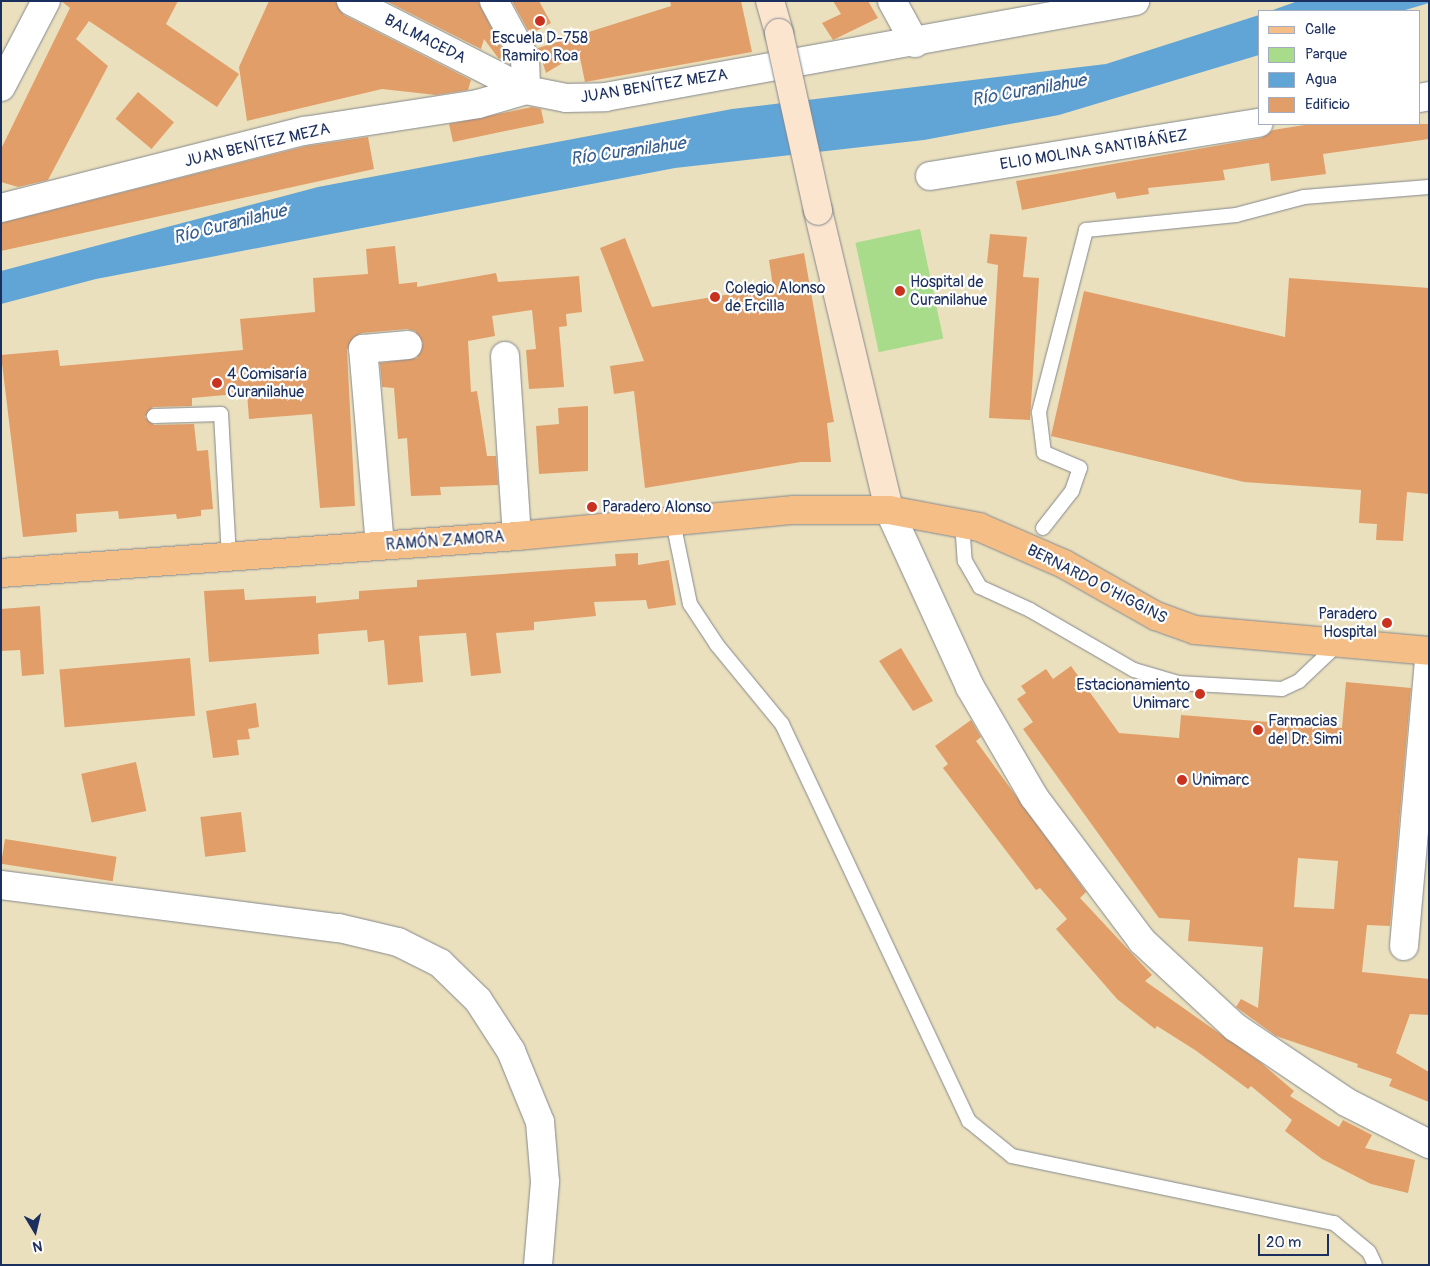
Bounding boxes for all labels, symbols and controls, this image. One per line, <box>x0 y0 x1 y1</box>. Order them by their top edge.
street label: BALMACEDA <box>381 10 469 68</box>
legend <box>1258 10 1420 125</box>
marker: Escuela D-758 Ramiro Roa <box>534 15 546 27</box>
text: Calle <box>1305 20 1336 39</box>
place label: Escuela D-758 Ramiro Roa <box>492 28 588 66</box>
text: Parque <box>1305 45 1347 64</box>
street label: JUAN BENÍTEZ MEZA <box>579 65 729 107</box>
water label: Río Curanilahue <box>970 70 1088 112</box>
text: Agua <box>1305 70 1337 89</box>
text: Edificio <box>1305 95 1350 114</box>
street label: JUAN BENÍTEZ MEZA <box>182 119 332 171</box>
street label: ELIO MOLINA SANTIBÁÑEZ <box>999 126 1189 174</box>
water label: Río Curanilahue <box>569 133 687 171</box>
water label: Río Curanilahue <box>171 201 289 249</box>
place label: Hospital de Curanilahue <box>910 272 987 310</box>
place label: Colegio Alonso de Ercilla <box>725 278 825 316</box>
marker: Hospital de Curanilahue <box>894 285 906 297</box>
marker: Colegio Alonso de Ercilla <box>709 291 721 303</box>
place label: 4 Comisaría Curanilahue <box>227 364 307 402</box>
marker: 4 Comisaría Curanilahue <box>211 377 223 389</box>
place label: Paradero Alonso <box>602 497 711 517</box>
marker: Paradero Alonso <box>586 501 598 513</box>
street label: RAMÓN ZAMORA <box>385 527 505 555</box>
street label: BERNARDO O'HIGGINS <box>1024 540 1170 628</box>
place label: Paradero Hospital <box>1318 604 1377 642</box>
marker: Paradero Hospital <box>1381 617 1393 629</box>
place label: Estacionamiento Unimarc <box>1076 675 1190 713</box>
marker: Estacionamiento Unimarc <box>1194 688 1206 700</box>
place label: Farmacias del Dr. Simi <box>1268 711 1342 749</box>
marker: Farmacias del Dr. Simi <box>1252 724 1264 736</box>
place label: Unimarc <box>1192 770 1250 790</box>
marker: Unimarc <box>1176 774 1188 786</box>
north arrow <box>10 1206 60 1256</box>
scale bar <box>1260 1224 1331 1256</box>
text: 20 m <box>1266 1233 1301 1252</box>
text: N <box>31 1237 43 1255</box>

